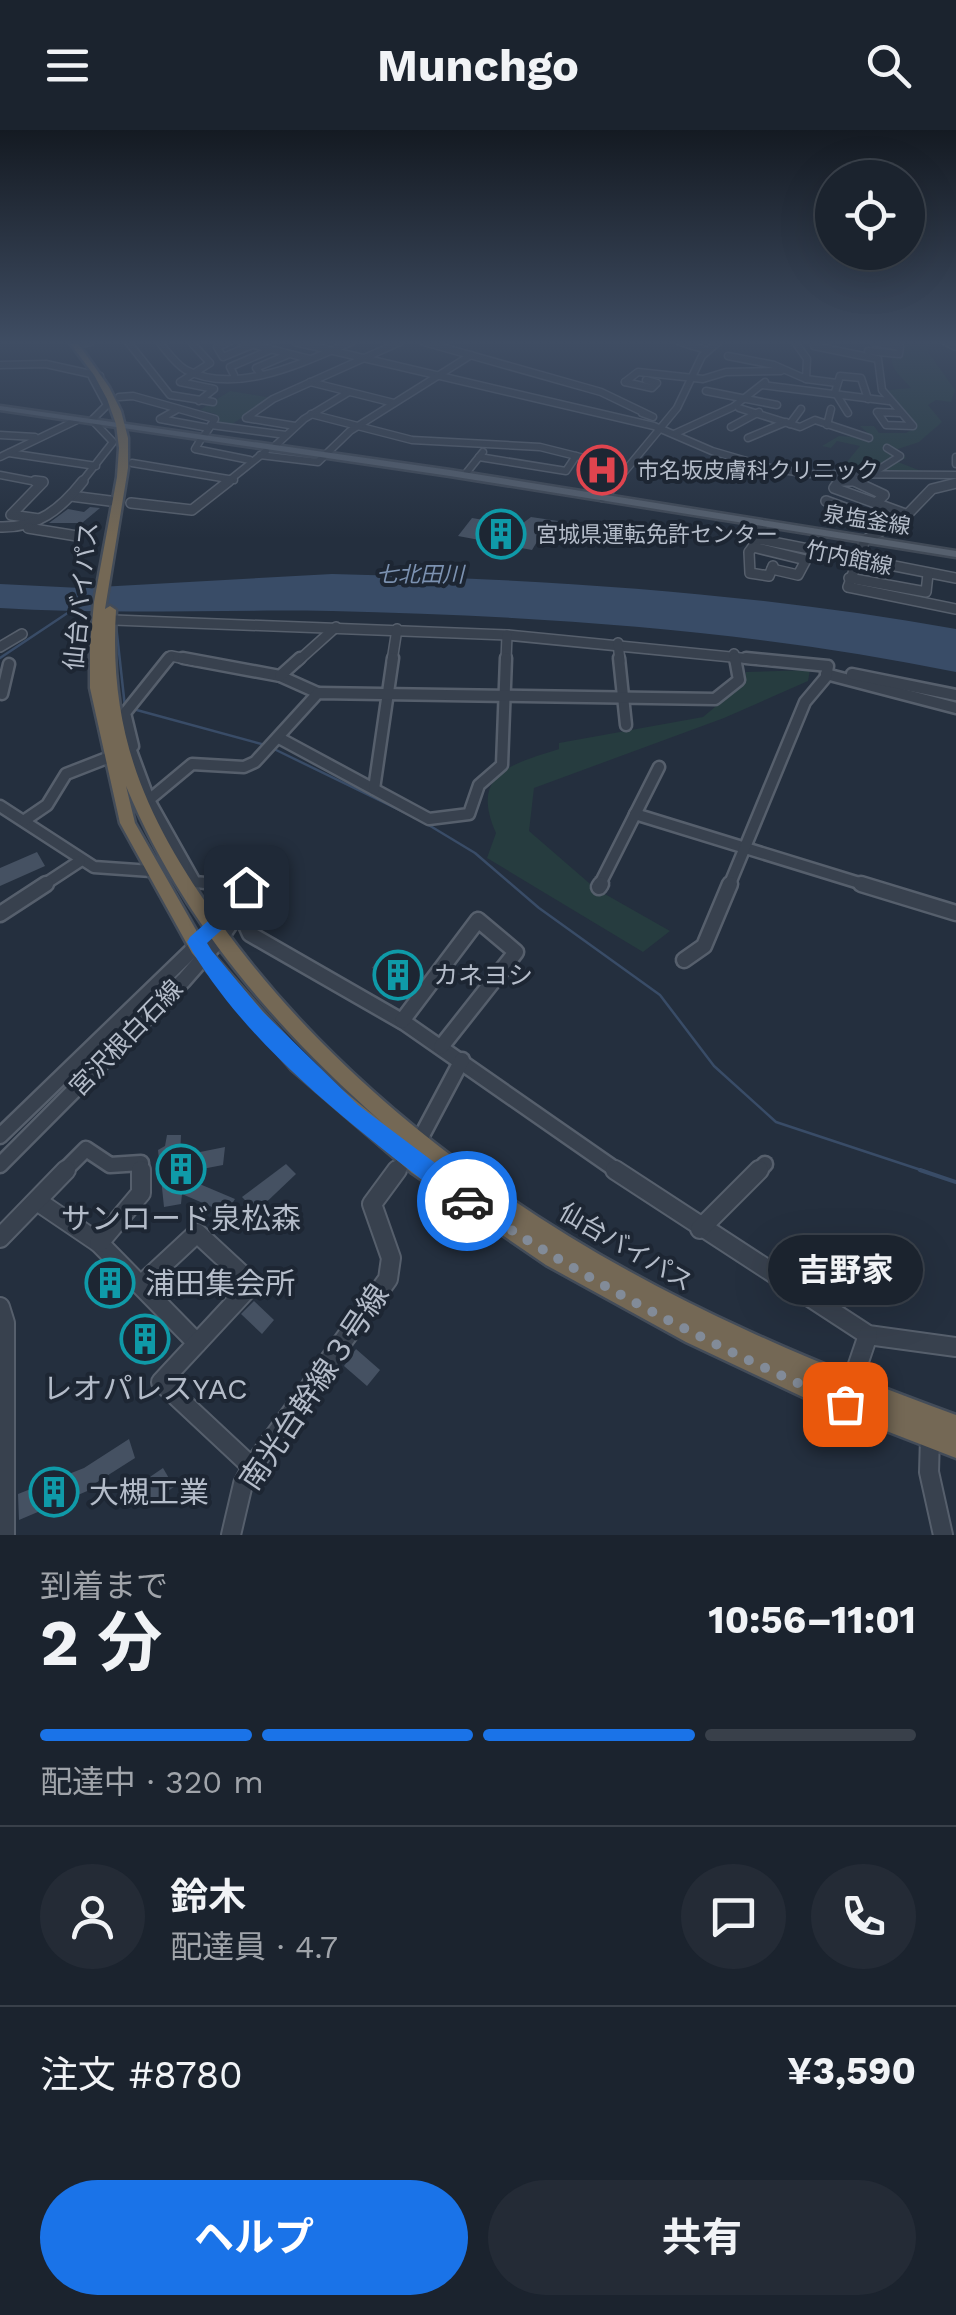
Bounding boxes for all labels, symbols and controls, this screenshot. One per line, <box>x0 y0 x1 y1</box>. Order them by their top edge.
icon: menu <box>40 38 95 93</box>
icon: search <box>861 38 916 93</box>
text: Munchgo <box>377 39 579 92</box>
map controls <box>815 160 925 270</box>
button: locate <box>815 160 925 270</box>
hospital icon: 市名坂皮膚科クリニック <box>576 444 628 496</box>
place label: 市名坂皮膚科クリニック <box>637 458 879 483</box>
street label: 泉塩釜線 <box>822 501 912 539</box>
building icon: 宮城県運転免許センター <box>475 508 527 560</box>
street label: 仙台バイパス <box>59 520 103 672</box>
place label: 宮城県運転免許センター <box>536 522 778 547</box>
street label: 竹内館線 <box>803 537 895 579</box>
water label: 七北田川 <box>376 562 466 587</box>
pin <box>204 845 289 930</box>
icon: home <box>219 860 274 915</box>
building icon: カネヨシ <box>372 949 424 1001</box>
place label: カネヨシ <box>433 961 533 990</box>
street label: 宮沢根白石線 <box>63 974 189 1102</box>
building icon: サンロード泉松森 <box>155 1143 207 1195</box>
courier <box>417 1151 517 1251</box>
icon: car <box>440 1174 495 1229</box>
street label: 仙台バイパス <box>554 1197 698 1297</box>
place label: サンロード泉松森 <box>61 1201 301 1236</box>
callout: 吉野家 <box>768 1234 922 1304</box>
text: 吉野家 <box>797 1251 894 1289</box>
building icon: 浦田集会所 <box>84 1257 136 1309</box>
place label: 浦田集会所 <box>145 1266 295 1301</box>
street label: 南光台幹線３号線 <box>232 1278 396 1496</box>
building icon: レオパレスYAC <box>119 1313 171 1365</box>
pin <box>803 1362 888 1447</box>
place label: レオパレスYAC <box>43 1371 247 1406</box>
icon: bag <box>818 1377 873 1432</box>
building icon: 大槻工業 <box>28 1466 80 1518</box>
place label: 大槻工業 <box>89 1475 209 1510</box>
text: 到着まで <box>40 1567 168 1605</box>
text: 10:56–11:01 <box>708 1598 916 1642</box>
text: 2 分 <box>40 1605 162 1681</box>
text: 配達中 · 320 m <box>40 1763 264 1801</box>
button: person <box>40 1864 145 1969</box>
button: chat <box>681 1864 786 1969</box>
button: phone <box>811 1864 916 1969</box>
text: 鈴木 <box>170 1875 246 1919</box>
text: 配達員 · 4.7 <box>170 1928 338 1966</box>
text: ¥3,590 <box>787 2049 916 2093</box>
text: 注文 #8780 <box>40 2053 243 2097</box>
button: ヘルプ <box>40 2180 468 2295</box>
button: 共有 <box>488 2180 916 2295</box>

